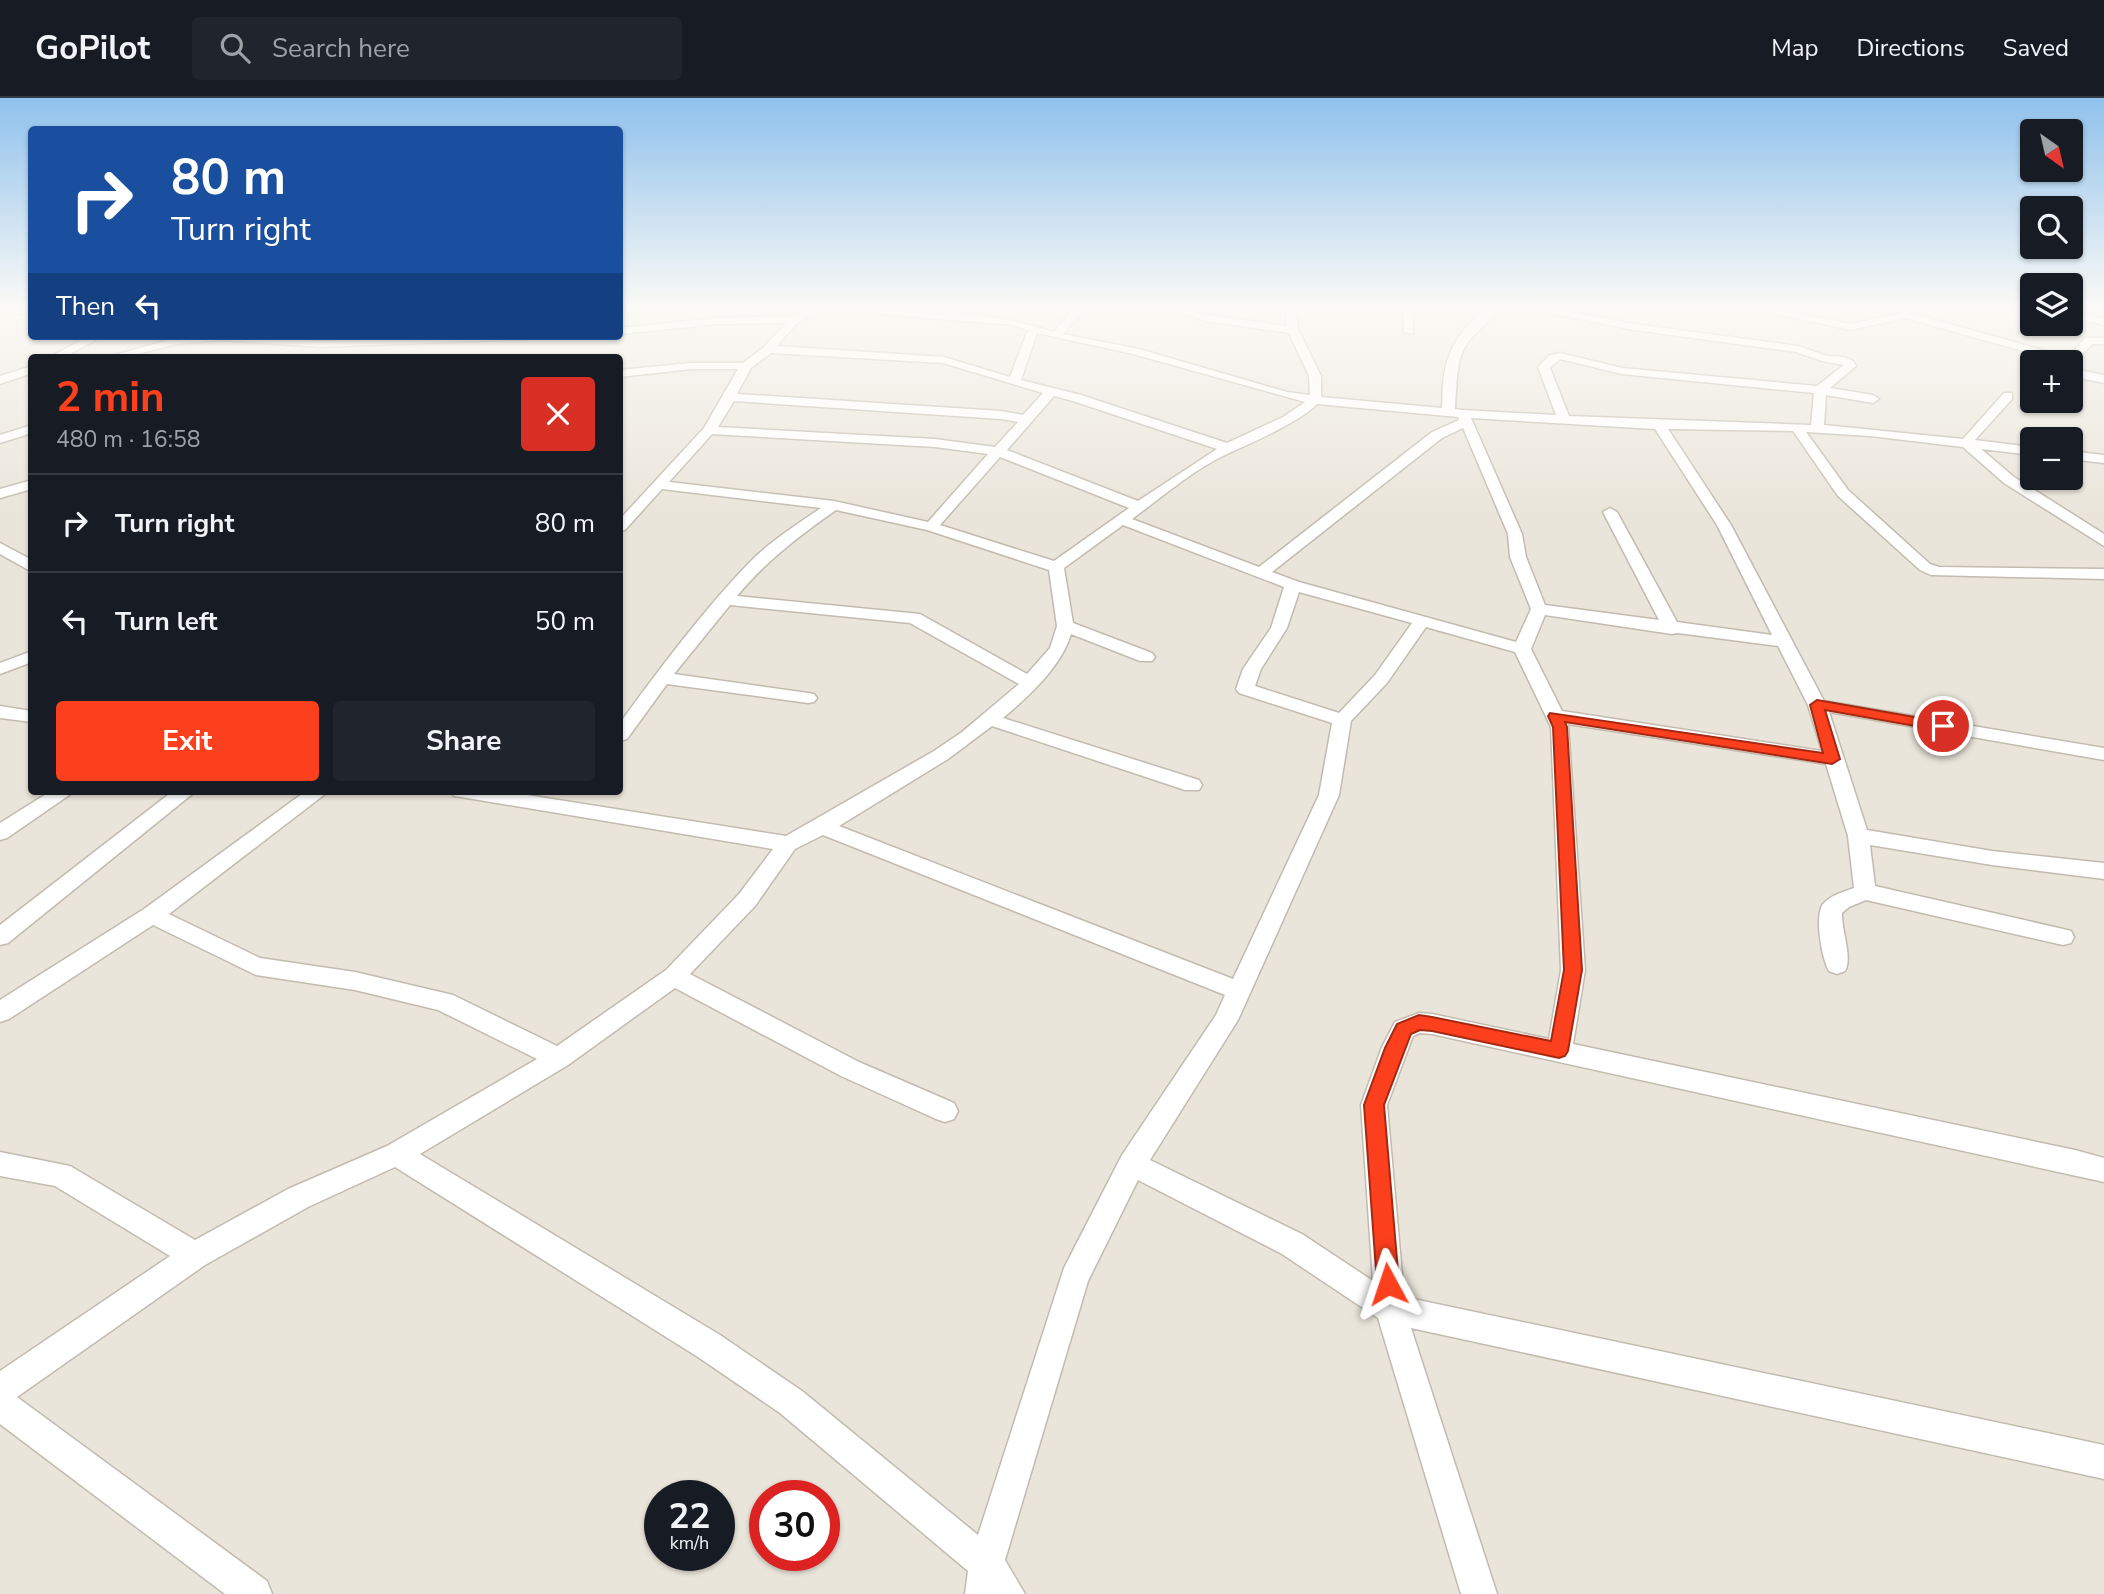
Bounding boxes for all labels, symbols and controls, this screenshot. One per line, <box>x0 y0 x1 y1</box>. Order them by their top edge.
search box <box>192 17 682 80</box>
text: GoPilot <box>35 26 150 71</box>
icon: search <box>216 29 254 67</box>
text: Search here <box>272 31 410 66</box>
text: Map <box>1771 32 1818 64</box>
text: Directions <box>1856 32 1965 64</box>
text: Saved <box>2003 32 2069 64</box>
north arrow <box>2020 119 2082 182</box>
map controls <box>2020 119 2083 490</box>
text: 80 m <box>171 144 286 211</box>
icon: right <box>56 154 147 245</box>
button: search <box>2020 196 2083 259</box>
text: Turn right <box>171 208 311 251</box>
button: layers <box>2020 273 2083 336</box>
icon: left <box>129 287 167 325</box>
text: Then <box>56 289 115 324</box>
button: + <box>2020 350 2083 413</box>
text: 2 min <box>56 369 165 426</box>
button: close <box>521 377 595 451</box>
text: 480 m · 16:58 <box>56 424 201 455</box>
button: − <box>2020 427 2083 490</box>
icon: right <box>56 504 94 542</box>
text: Turn right <box>115 506 234 541</box>
text: 80 m <box>535 506 595 541</box>
icon: left <box>56 602 94 640</box>
text: Turn left <box>115 604 218 639</box>
text: 50 m <box>535 604 595 639</box>
pin <box>1913 696 1973 756</box>
button: Exit <box>56 701 319 781</box>
button: Share <box>333 701 595 781</box>
icon: arrive <box>1924 707 1962 745</box>
position arrow <box>1351 1247 1425 1321</box>
speed limit sign: 30 <box>749 1480 840 1571</box>
text: 22 <box>668 1493 711 1540</box>
text: km/h <box>670 1531 709 1555</box>

